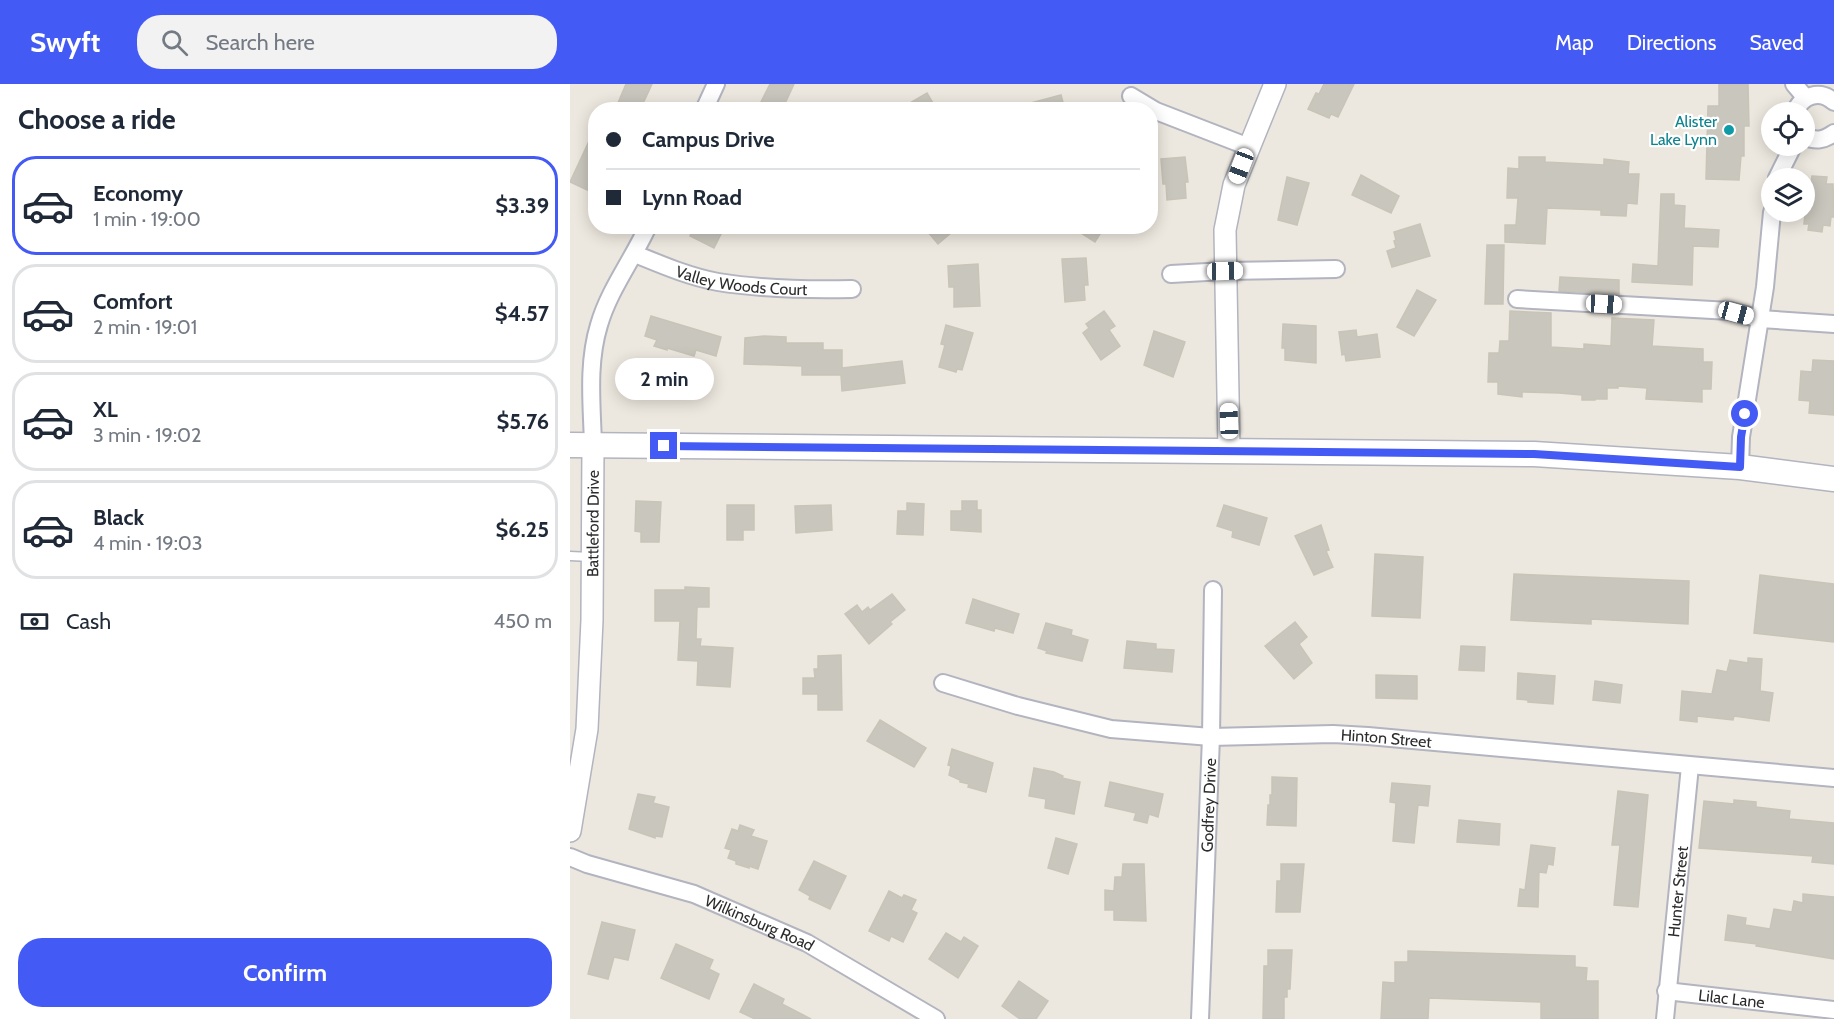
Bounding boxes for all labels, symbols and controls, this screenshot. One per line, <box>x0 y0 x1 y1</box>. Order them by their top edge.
search box <box>137 15 557 69</box>
text: Swyft <box>30 25 101 59</box>
icon: search <box>158 26 191 59</box>
text: Search here <box>206 29 315 56</box>
text: Map <box>1555 30 1594 55</box>
text: Directions <box>1627 30 1716 55</box>
text: Saved <box>1749 30 1804 55</box>
map controls <box>1761 102 1815 222</box>
button: locate <box>1761 102 1815 156</box>
text: Choose a ride <box>18 103 176 136</box>
place label: Alister Lake Lynn <box>1650 112 1718 149</box>
marker: Alister Lake Lynn <box>1722 123 1736 137</box>
text: Campus Drive <box>642 126 775 153</box>
car <box>1226 146 1256 186</box>
button: layers <box>1761 168 1815 222</box>
icon: car <box>21 179 75 233</box>
text: Economy <box>93 180 183 207</box>
text: Lynn Road <box>642 184 742 211</box>
text: $3.39 <box>495 192 549 219</box>
text: 1 min · 19:00 <box>93 207 201 231</box>
street label: Valley Woods Court <box>673 261 808 299</box>
car <box>1207 262 1243 280</box>
icon: car <box>21 287 75 341</box>
text: Comfort <box>93 288 172 315</box>
car <box>1586 294 1622 314</box>
text: $4.57 <box>495 300 549 327</box>
car <box>1716 300 1756 326</box>
text: 2 min · 19:01 <box>93 315 197 339</box>
callout: 2 min <box>614 359 714 401</box>
text: 2 min <box>640 367 689 391</box>
icon: car <box>21 395 75 449</box>
text: XL <box>93 396 118 423</box>
route start <box>1731 400 1758 427</box>
car <box>1219 403 1239 439</box>
text: $5.76 <box>496 408 549 435</box>
text: 3 min · 19:02 <box>93 423 202 447</box>
route end <box>650 432 677 459</box>
street label: Battleford Drive <box>583 470 602 577</box>
icon: car <box>21 503 75 557</box>
text: Black <box>93 504 144 531</box>
text: $6.25 <box>496 516 549 543</box>
text: 4 min · 19:03 <box>93 531 203 555</box>
icon: cash <box>18 605 51 638</box>
text: Cash <box>66 608 111 635</box>
text: 450 m <box>494 609 552 633</box>
street label: Hinton Street <box>1340 725 1433 751</box>
street label: Godfrey Drive <box>1197 758 1220 853</box>
street label: Hunter Street <box>1664 844 1692 938</box>
street label: Wilkinsburg Road <box>702 890 818 955</box>
button: Confirm <box>18 938 552 1007</box>
street label: Lilac Lane <box>1697 985 1766 1012</box>

